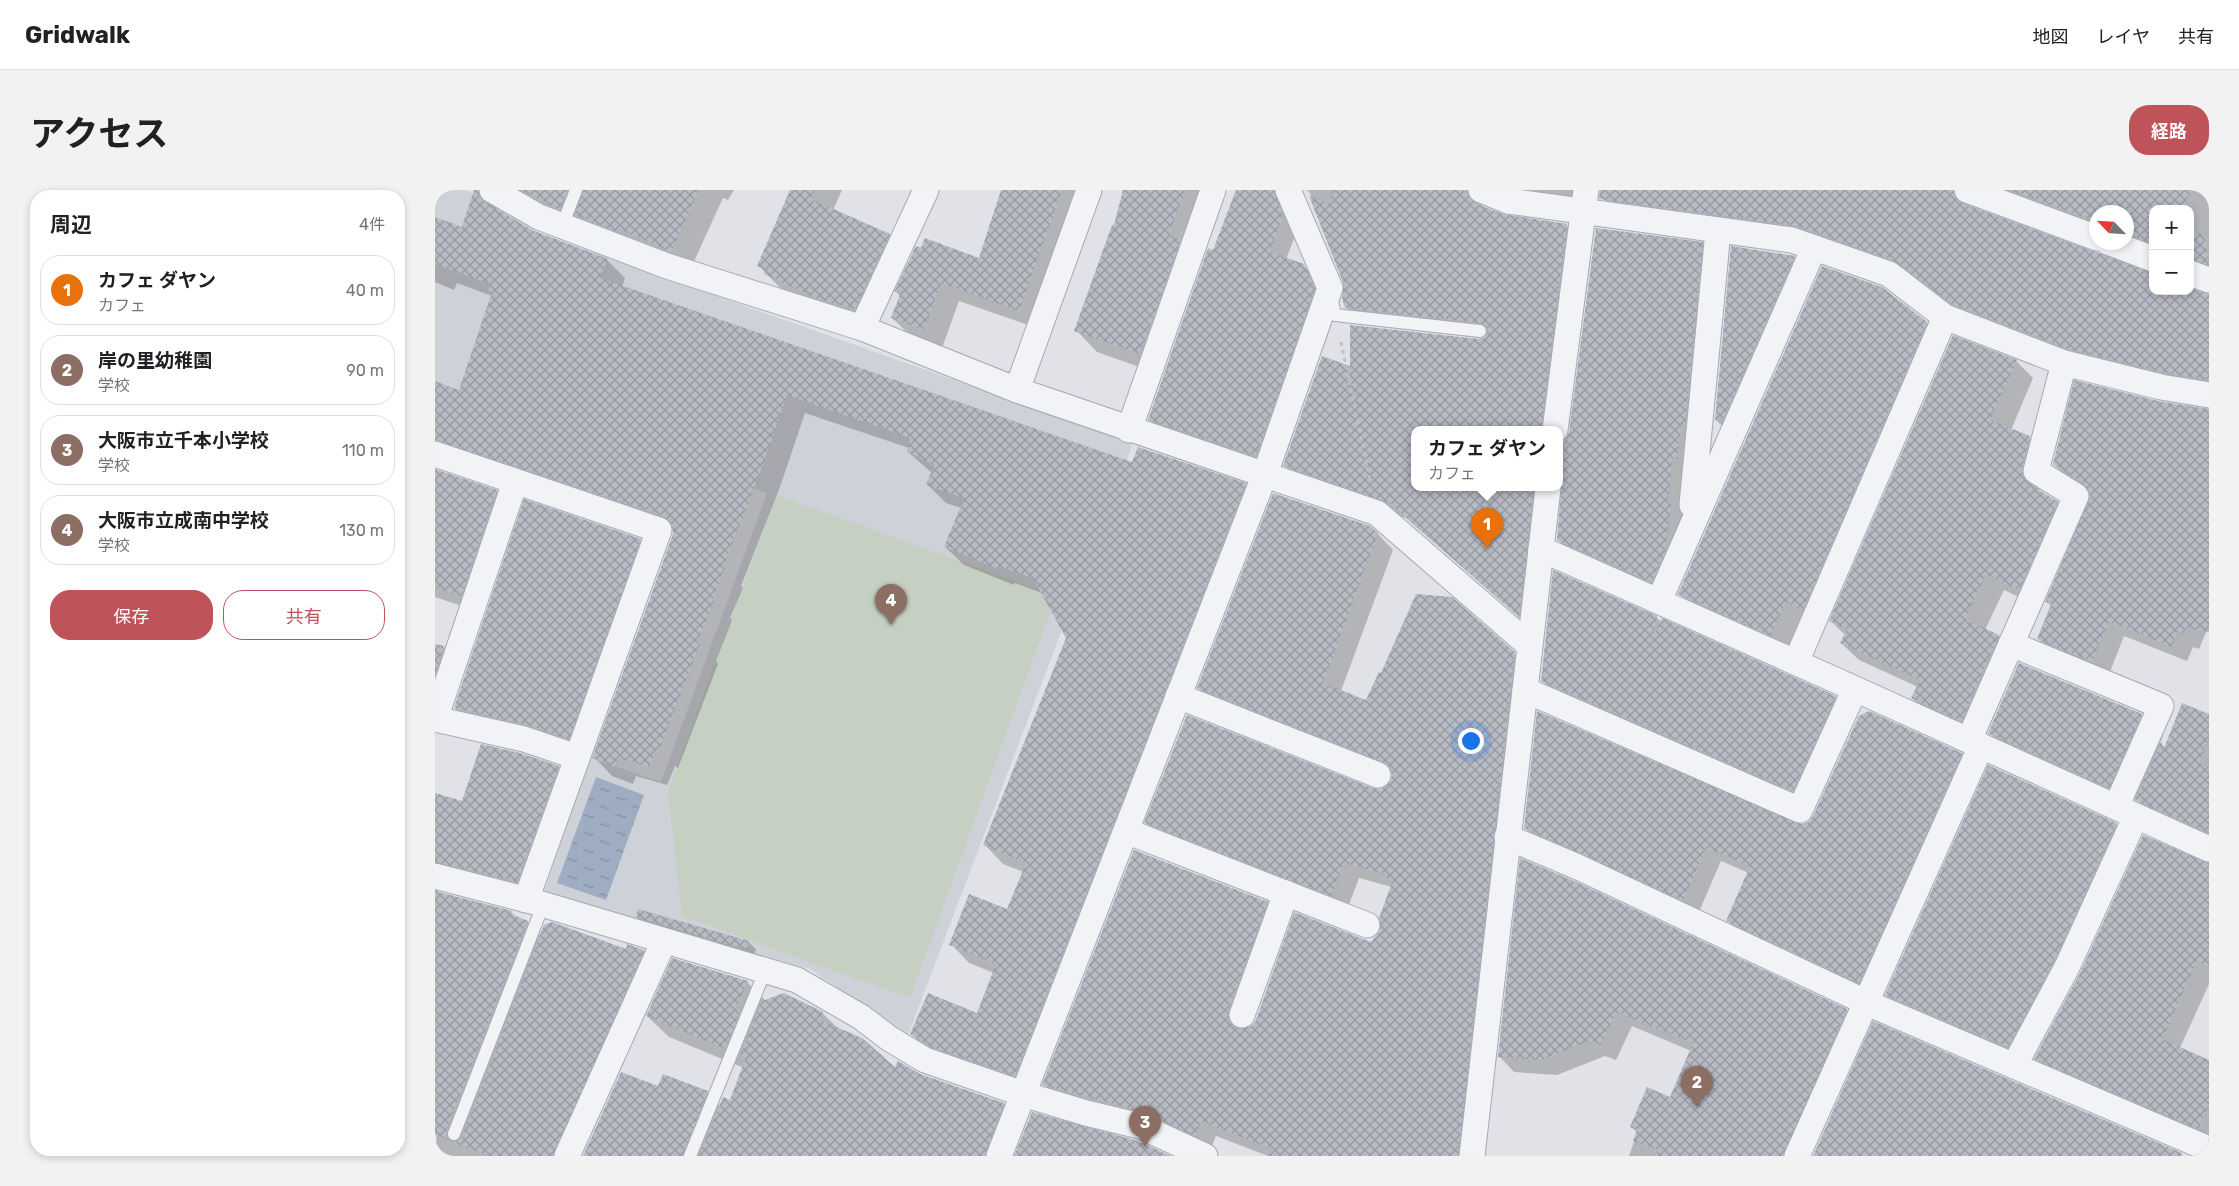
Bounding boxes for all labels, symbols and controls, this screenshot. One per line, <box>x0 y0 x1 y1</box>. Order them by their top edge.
text: Gridwalk <box>25 21 130 49</box>
text: 地図 <box>2033 26 2069 48</box>
text: レイヤ <box>2097 26 2150 48</box>
text: 共有 <box>2178 26 2214 48</box>
button: 経路 <box>2129 105 2209 155</box>
text: アクセス <box>30 113 168 155</box>
north arrow <box>2089 205 2134 250</box>
map controls <box>2149 205 2194 295</box>
button: + <box>2149 205 2194 250</box>
text: 周辺 <box>50 212 92 237</box>
text: 4件 <box>359 215 385 234</box>
button: − <box>2149 250 2194 295</box>
text: カフェ ダヤン <box>98 269 216 292</box>
text: 1 <box>63 281 71 300</box>
text: 40 m <box>346 281 384 300</box>
text: カフェ <box>98 296 146 315</box>
text: 岸の里幼稚園 <box>98 349 212 372</box>
text: 2 <box>62 361 72 380</box>
text: 90 m <box>346 361 384 380</box>
text: 学校 <box>98 376 130 395</box>
popup <box>1411 426 1563 491</box>
text: 大阪市立千本小学校 <box>98 429 269 452</box>
text: カフェ ダヤン <box>1428 437 1546 460</box>
text: 3 <box>62 441 72 460</box>
text: 110 m <box>342 441 384 460</box>
text: 学校 <box>98 456 130 475</box>
text: カフェ <box>1428 464 1476 483</box>
pin: 1 <box>1471 508 1503 549</box>
text: 大阪市立成南中学校 <box>98 509 269 532</box>
text: 4 <box>62 521 72 540</box>
text: 130 m <box>339 521 384 540</box>
text: 学校 <box>98 536 130 555</box>
pin: 4 <box>875 584 907 625</box>
button: 保存 <box>50 590 213 640</box>
button: 共有 <box>223 590 385 640</box>
your location <box>1458 728 1484 754</box>
pin: 2 <box>1681 1066 1713 1107</box>
pin: 3 <box>1129 1106 1161 1147</box>

